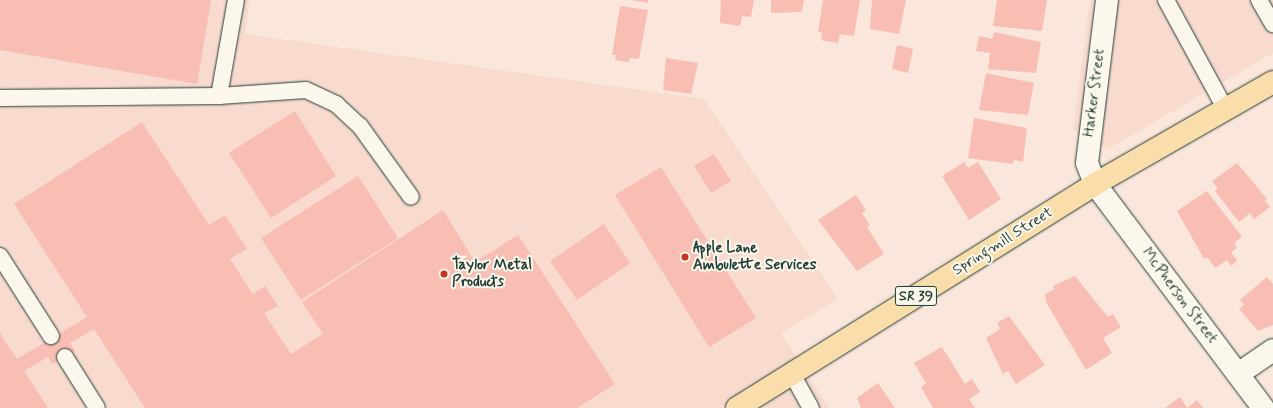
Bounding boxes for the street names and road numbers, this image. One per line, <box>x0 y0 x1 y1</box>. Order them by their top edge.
street label: Harker Street <box>1081 47 1109 139</box>
street label: Springmill Street <box>950 204 1056 280</box>
street label: McPherson Street <box>1137 244 1221 348</box>
road number: SR 39 <box>894 284 938 308</box>

